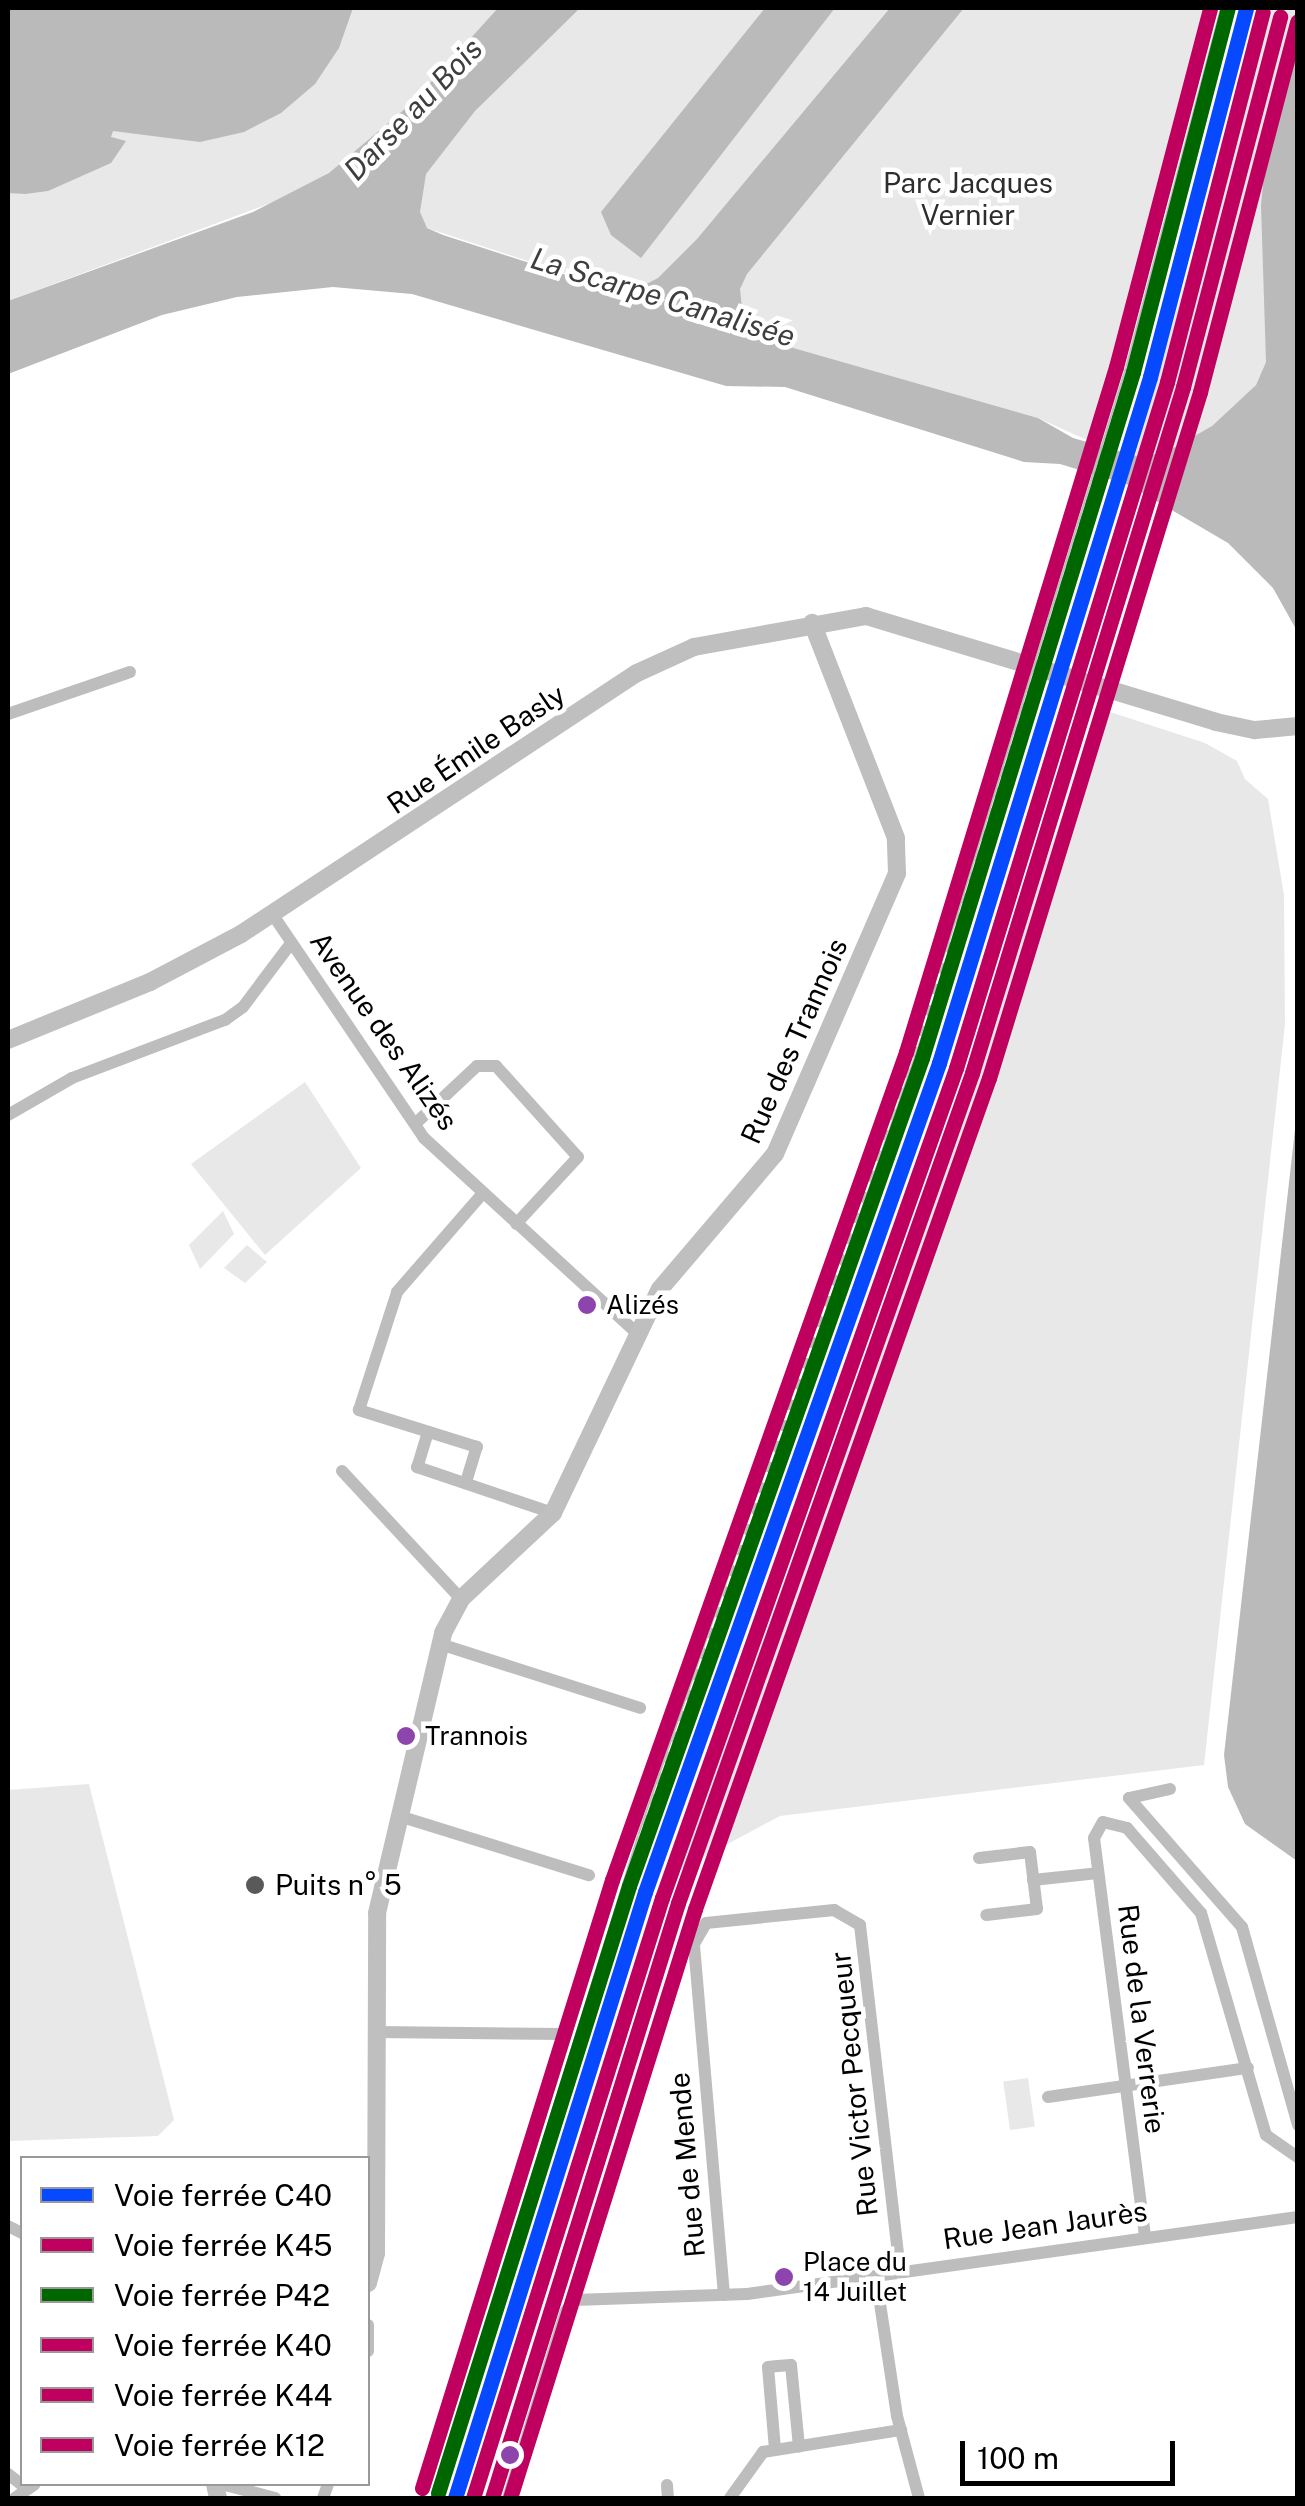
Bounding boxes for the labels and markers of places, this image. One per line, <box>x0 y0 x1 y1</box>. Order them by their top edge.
place label: Alizés <box>606 1289 679 1321</box>
marker: Alizés <box>577 1295 597 1315</box>
place label: Trannois <box>425 1720 528 1752</box>
marker: Trannois <box>396 1726 416 1746</box>
place label: Puits n° 5 <box>275 1868 402 1902</box>
marker: Puits n° 5 <box>244 1874 266 1896</box>
place label: Place du 14 Juillet <box>803 2246 907 2308</box>
marker: Place du 14 Juillet <box>774 2267 794 2287</box>
unlabelled marker <box>500 2445 520 2465</box>

